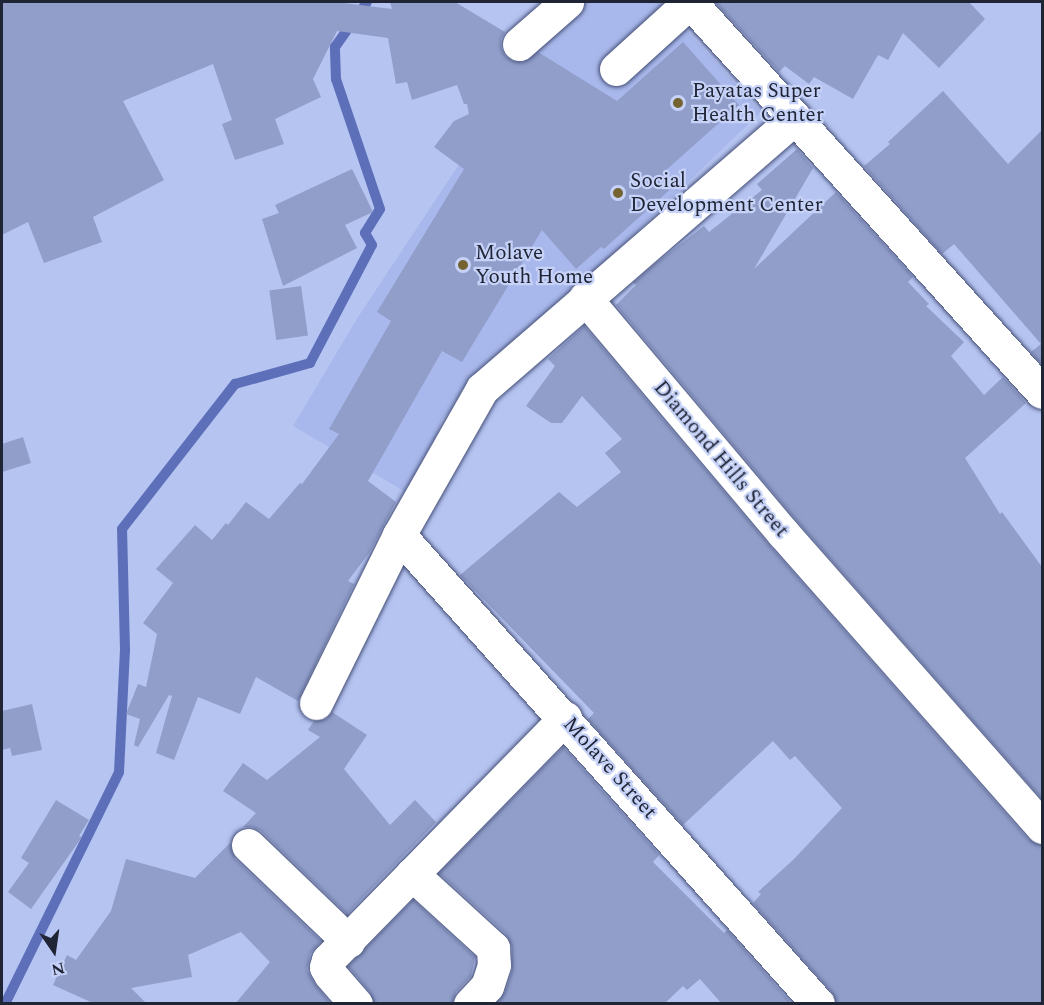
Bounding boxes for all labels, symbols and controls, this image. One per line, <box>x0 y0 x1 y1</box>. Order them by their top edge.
place label: Payatas Super Health Center <box>692 78 824 128</box>
marker: Payatas Super Health Center <box>669 94 687 112</box>
place label: Social Development Center <box>630 168 823 218</box>
marker: Social Development Center <box>611 186 625 200</box>
place label: Molave Youth Home <box>475 240 593 290</box>
marker: Molave Youth Home <box>456 258 470 272</box>
street label: Diamond Hills Street <box>648 375 794 543</box>
street label: Molave Street <box>558 712 662 824</box>
north arrow <box>24 921 84 981</box>
text: N <box>49 955 67 982</box>

